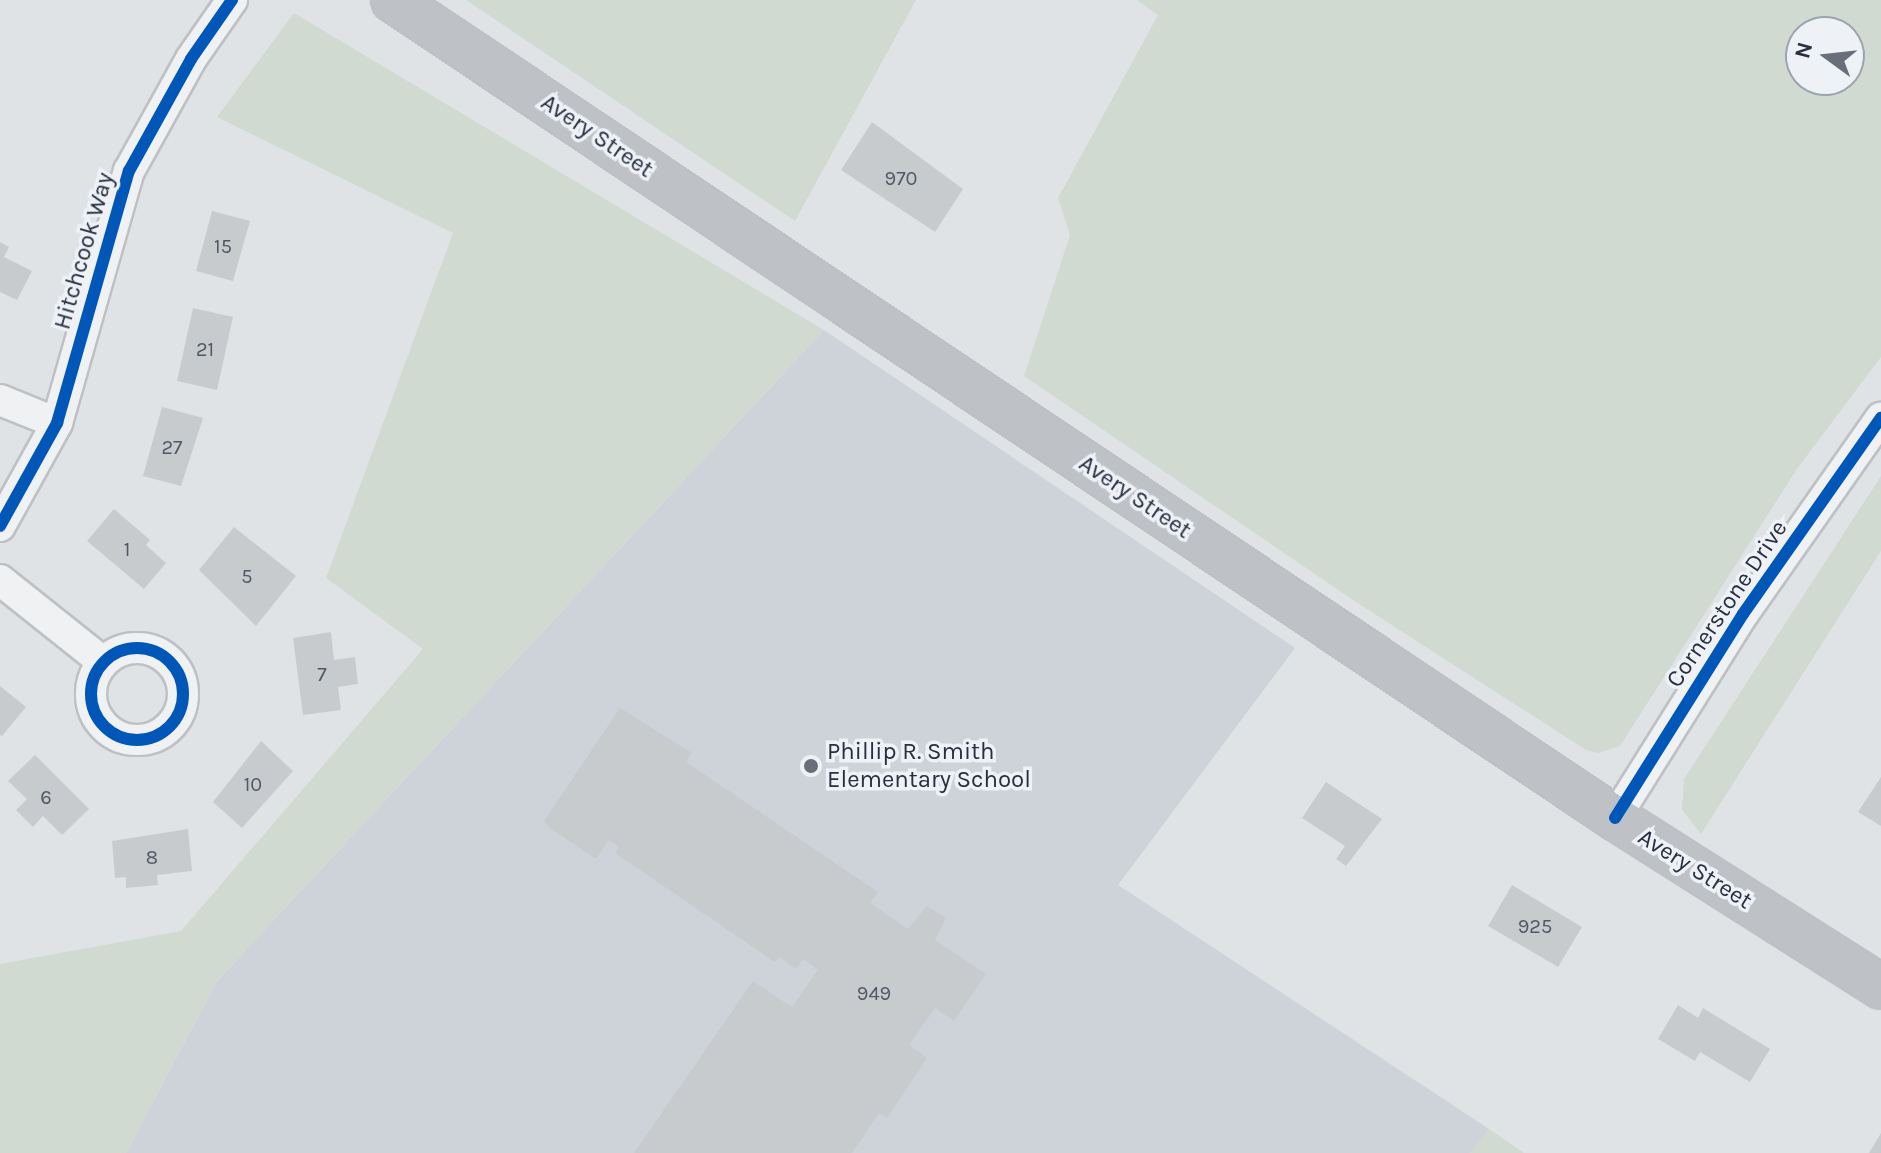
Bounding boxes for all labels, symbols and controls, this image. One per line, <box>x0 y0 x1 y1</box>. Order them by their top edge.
north arrow <box>1785 16 1865 96</box>
text: N <box>1789 39 1818 61</box>
street label: Avery Street <box>535 88 659 184</box>
house number: 970 <box>885 166 917 190</box>
street label: Hitchcook Way <box>48 169 120 333</box>
house number: 15 <box>214 234 232 258</box>
house number: 21 <box>196 337 214 361</box>
house number: 27 <box>162 435 182 459</box>
street label: Avery Street <box>1073 449 1197 545</box>
street label: Cornerstone Drive <box>1660 515 1794 693</box>
house number: 1 <box>124 537 130 561</box>
house number: 5 <box>241 564 253 588</box>
house number: 7 <box>317 662 327 686</box>
place label: Phillip R. Smith Elementary School <box>827 738 1031 794</box>
marker: Phillip R. Smith Elementary School <box>802 757 820 775</box>
house number: 10 <box>244 772 262 796</box>
house number: 6 <box>40 785 52 809</box>
street label: Avery Street <box>1633 823 1757 915</box>
house number: 8 <box>146 845 158 869</box>
house number: 925 <box>1518 914 1552 938</box>
house number: 949 <box>857 981 891 1005</box>

